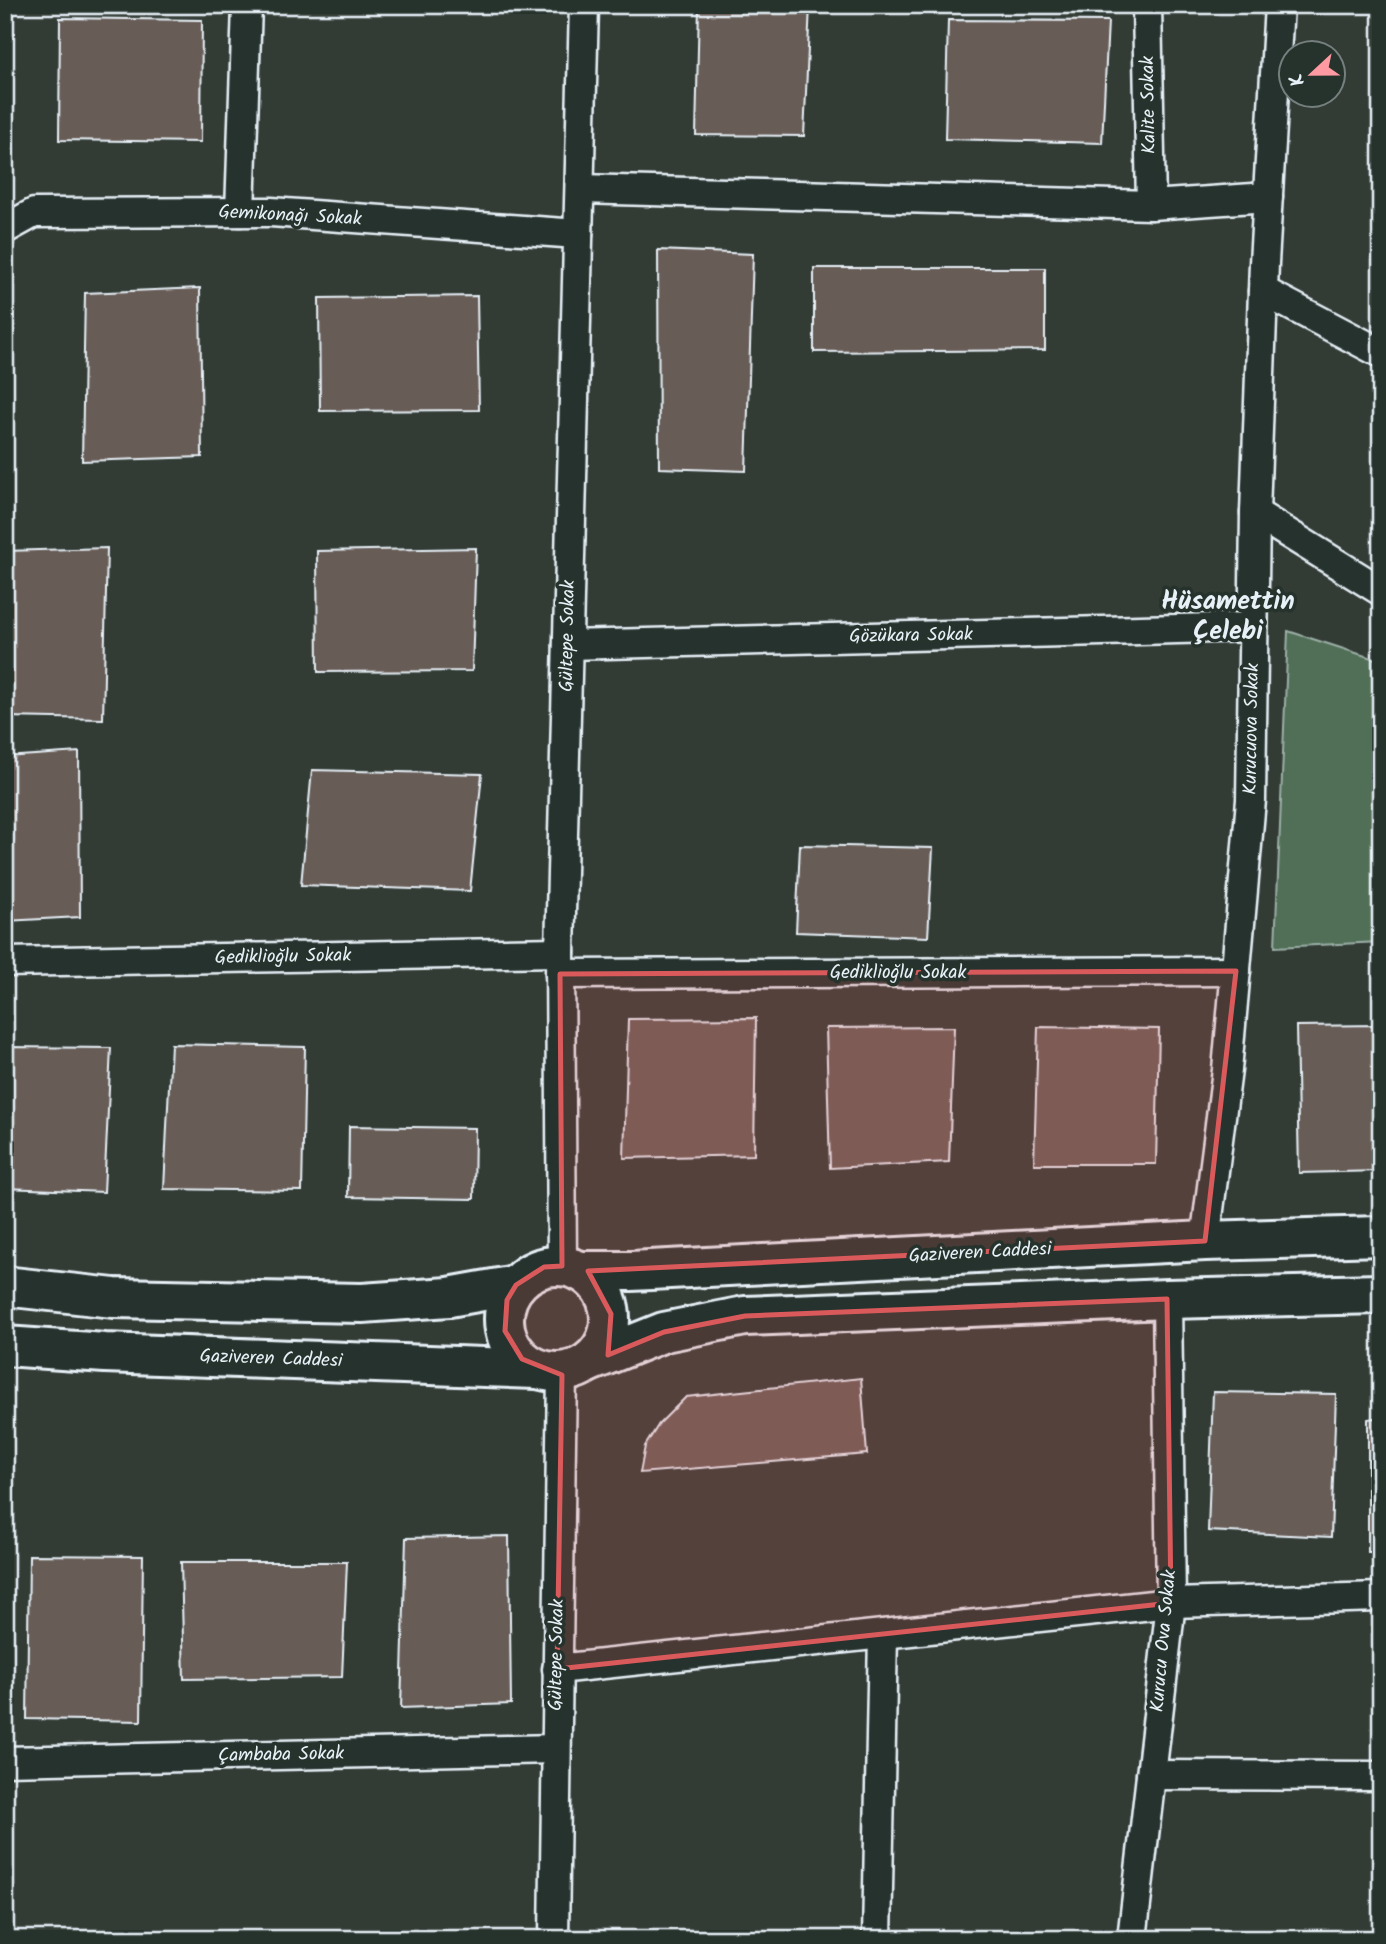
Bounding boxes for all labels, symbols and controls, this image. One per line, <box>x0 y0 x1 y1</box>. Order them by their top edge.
north arrow <box>1278 38 1348 108</box>
street label: Kalite Sokak <box>1133 56 1165 154</box>
text: K <box>1282 69 1314 91</box>
street label: Gemikonağı Sokak <box>218 197 362 235</box>
street label: Gültepe Sokak <box>552 580 584 692</box>
district label: Hüsamettin Çelebi <box>1161 581 1295 653</box>
street label: Gözükara Sokak <box>849 620 973 652</box>
street label: Kurucuova Sokak <box>1236 663 1268 795</box>
street label: Gediklioğlu Sokak <box>214 941 352 973</box>
street label: Gediklioğlu Sokak <box>830 958 966 988</box>
street label: Gaziveren Caddesi <box>908 1234 1054 1272</box>
street label: Gaziveren Caddesi <box>199 1342 344 1377</box>
street label: Kurucu Ova Sokak <box>1143 1569 1185 1713</box>
street label: Gültepe Sokak <box>541 1599 573 1711</box>
street label: Çambaba Sokak <box>218 1739 344 1771</box>

